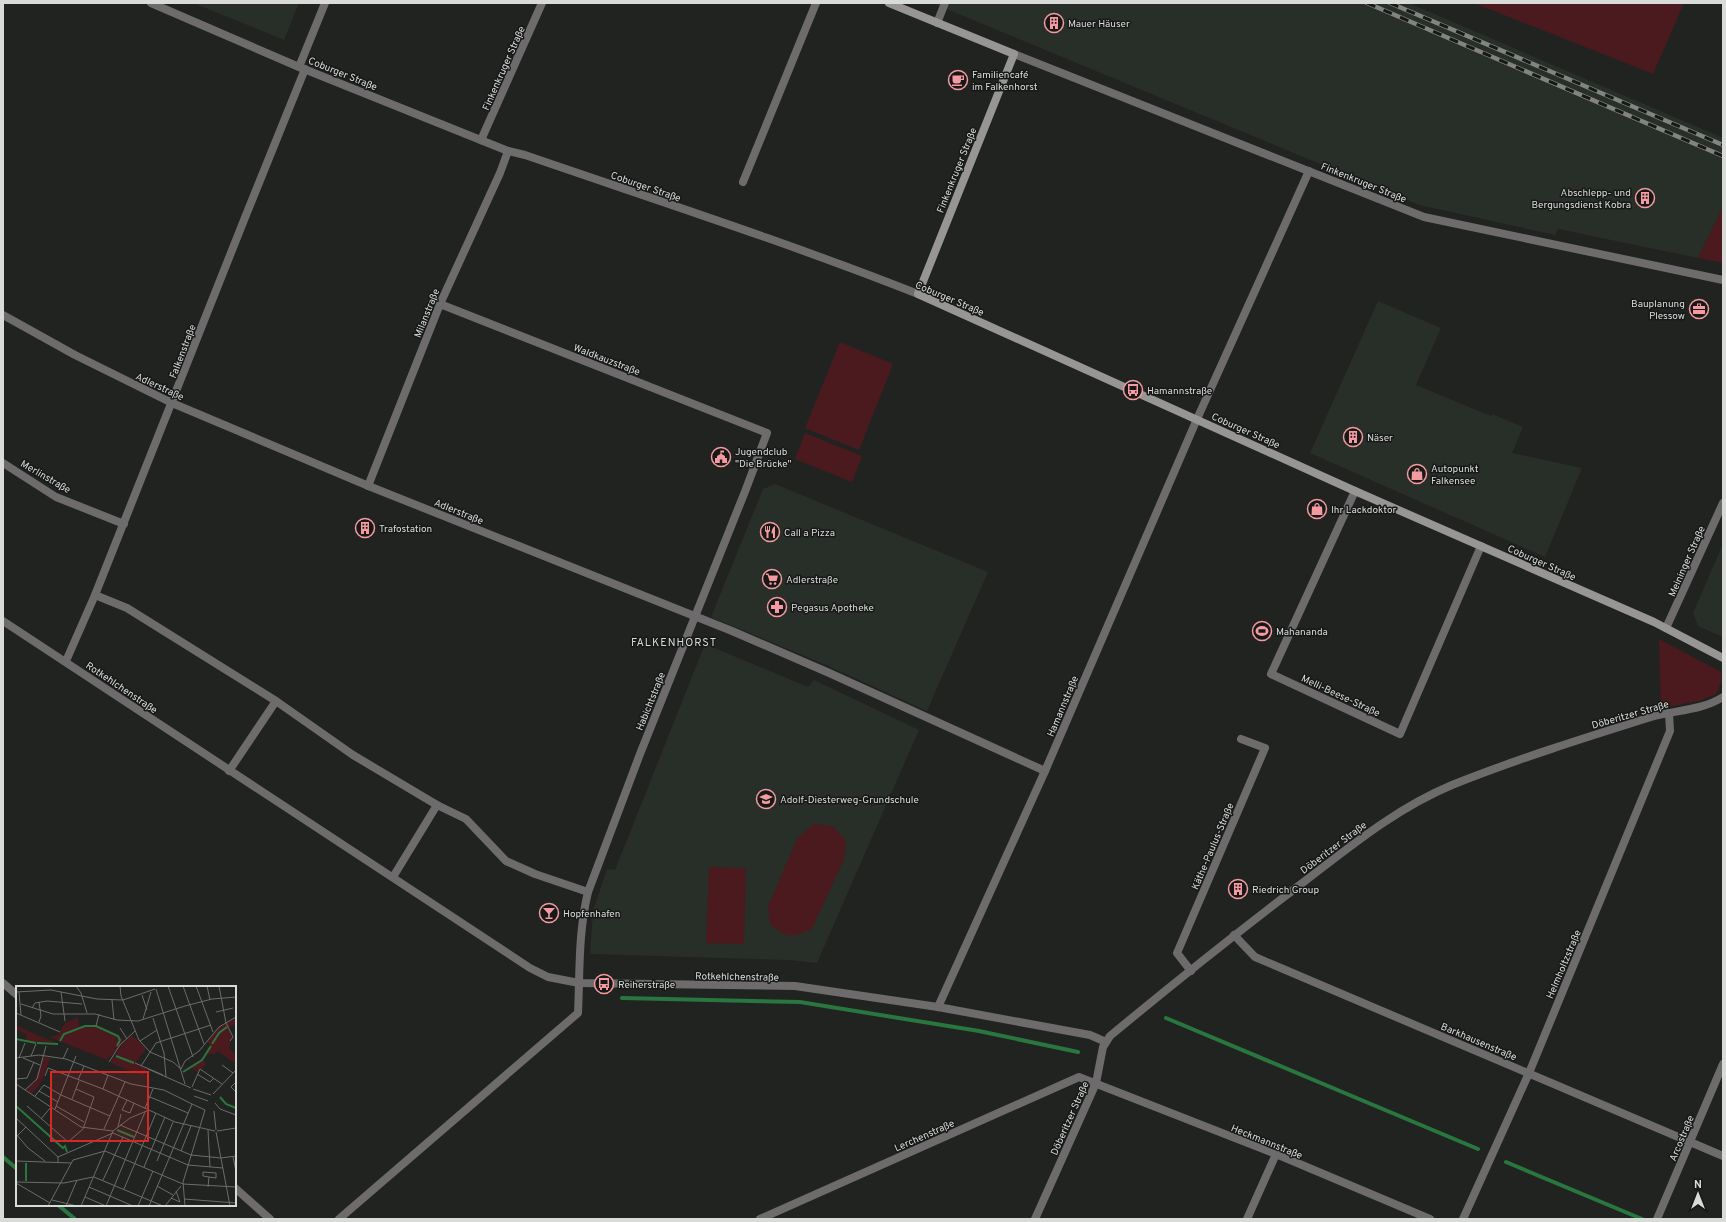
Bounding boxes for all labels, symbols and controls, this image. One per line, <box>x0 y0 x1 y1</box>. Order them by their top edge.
building icon: Mauer Häuser <box>1043 12 1065 34</box>
place label: Mauer Häuser <box>1068 18 1130 31</box>
street label: Finkenkruger Straße <box>480 24 529 113</box>
street label: Coburger Straße <box>306 55 379 94</box>
cafe icon: Familiencafé im Falkenhorst <box>947 69 969 91</box>
place label: Familiencafé im Falkenhorst <box>972 69 1038 94</box>
street label: Finkenkruger Straße <box>934 126 980 215</box>
street label: Finkenkruger Straße <box>1319 160 1408 206</box>
street label: Coburger Straße <box>609 169 682 206</box>
place label: Abschlepp- und Bergungsdienst Kobra <box>1531 187 1631 212</box>
building icon: Abschlepp- und Bergungsdienst Kobra <box>1634 187 1656 209</box>
street label: Coburger Straße <box>913 279 986 320</box>
street label: Milanstraße <box>412 287 443 340</box>
place label: Bauplanung Plessow <box>1631 298 1685 323</box>
office icon: Bauplanung Plessow <box>1688 298 1710 320</box>
street label: Falkenstraße <box>167 323 200 380</box>
street label: Waldkauzstraße <box>571 342 642 379</box>
street label: Adlerstraße <box>133 370 186 404</box>
bus stop icon: Hamannstraße <box>1122 379 1144 401</box>
place label: Hamannstraße <box>1147 385 1212 398</box>
street label: Coburger Straße <box>1209 410 1282 452</box>
building icon: Näser <box>1342 426 1364 448</box>
place label: Näser <box>1367 432 1393 445</box>
public building icon: Jugendclub "Die Brücke" <box>710 446 732 468</box>
place label: Jugendclub "Die Brücke" <box>735 446 792 471</box>
street label: Merlinstraße <box>18 458 73 497</box>
shop icon: Autopunkt Falkensee <box>1406 463 1428 485</box>
place label: Autopunkt Falkensee <box>1431 463 1479 488</box>
street label: Adlerstraße <box>432 497 485 528</box>
shop icon: Ihr Lackdoktor <box>1306 498 1328 520</box>
place label: Ihr Lackdoktor <box>1331 504 1396 517</box>
building icon: Trafostation <box>354 517 376 539</box>
restaurant icon: Call a Pizza <box>759 521 781 543</box>
place label: Trafostation <box>379 523 432 536</box>
street label: Meininger Straße <box>1666 524 1709 599</box>
place label: Call a Pizza <box>784 527 835 540</box>
street label: Coburger Straße <box>1505 542 1578 584</box>
supermarket icon: Adlerstraße <box>761 568 783 590</box>
place label: Adlerstraße <box>786 574 838 587</box>
pharmacy icon: Pegasus Apotheke <box>766 596 788 618</box>
place label: Pegasus Apotheke <box>791 602 874 615</box>
sports icon: Mahananda <box>1251 620 1273 642</box>
place label: Mahananda <box>1276 626 1328 639</box>
district label: FALKENHORST <box>631 636 717 650</box>
street label: Rotkehlchenstraße <box>83 659 160 717</box>
street label: Habichtstraße <box>634 670 669 733</box>
street label: Melli-Beese-Straße <box>1299 672 1382 720</box>
street label: Hamannstraße <box>1045 674 1082 739</box>
street label: Döberitzer Straße <box>1590 698 1670 733</box>
school or university icon: Adolf-Diesterweg-Grundschule <box>755 788 777 810</box>
place label: Adolf-Diesterweg-Grundschule <box>780 794 919 807</box>
street label: Käthe-Paulus-Straße <box>1189 801 1238 892</box>
street label: Döberitzer Straße <box>1298 819 1370 877</box>
building icon: Riedrich Group <box>1227 878 1249 900</box>
place label: Riedrich Group <box>1252 884 1320 897</box>
bar icon: Hopfenhafen <box>538 902 560 924</box>
place label: Hopfenhafen <box>563 908 620 921</box>
street label: Helmholtzstraße <box>1544 928 1585 1001</box>
street label: Rotkehlchenstraße <box>695 970 779 985</box>
bus stop icon: Reiherstraße <box>593 973 615 995</box>
place label: Reiherstraße <box>618 979 675 992</box>
inset map <box>16 986 236 1206</box>
street label: Barkhausenstraße <box>1438 1021 1518 1064</box>
street label: Döberitzer Straße <box>1048 1080 1092 1158</box>
street label: Arcostraße <box>1667 1114 1698 1164</box>
street label: Lerchenstraße <box>893 1117 957 1155</box>
street label: Heckmannstraße <box>1229 1122 1304 1163</box>
north arrow <box>1678 1174 1718 1214</box>
text: N <box>1694 1178 1702 1192</box>

